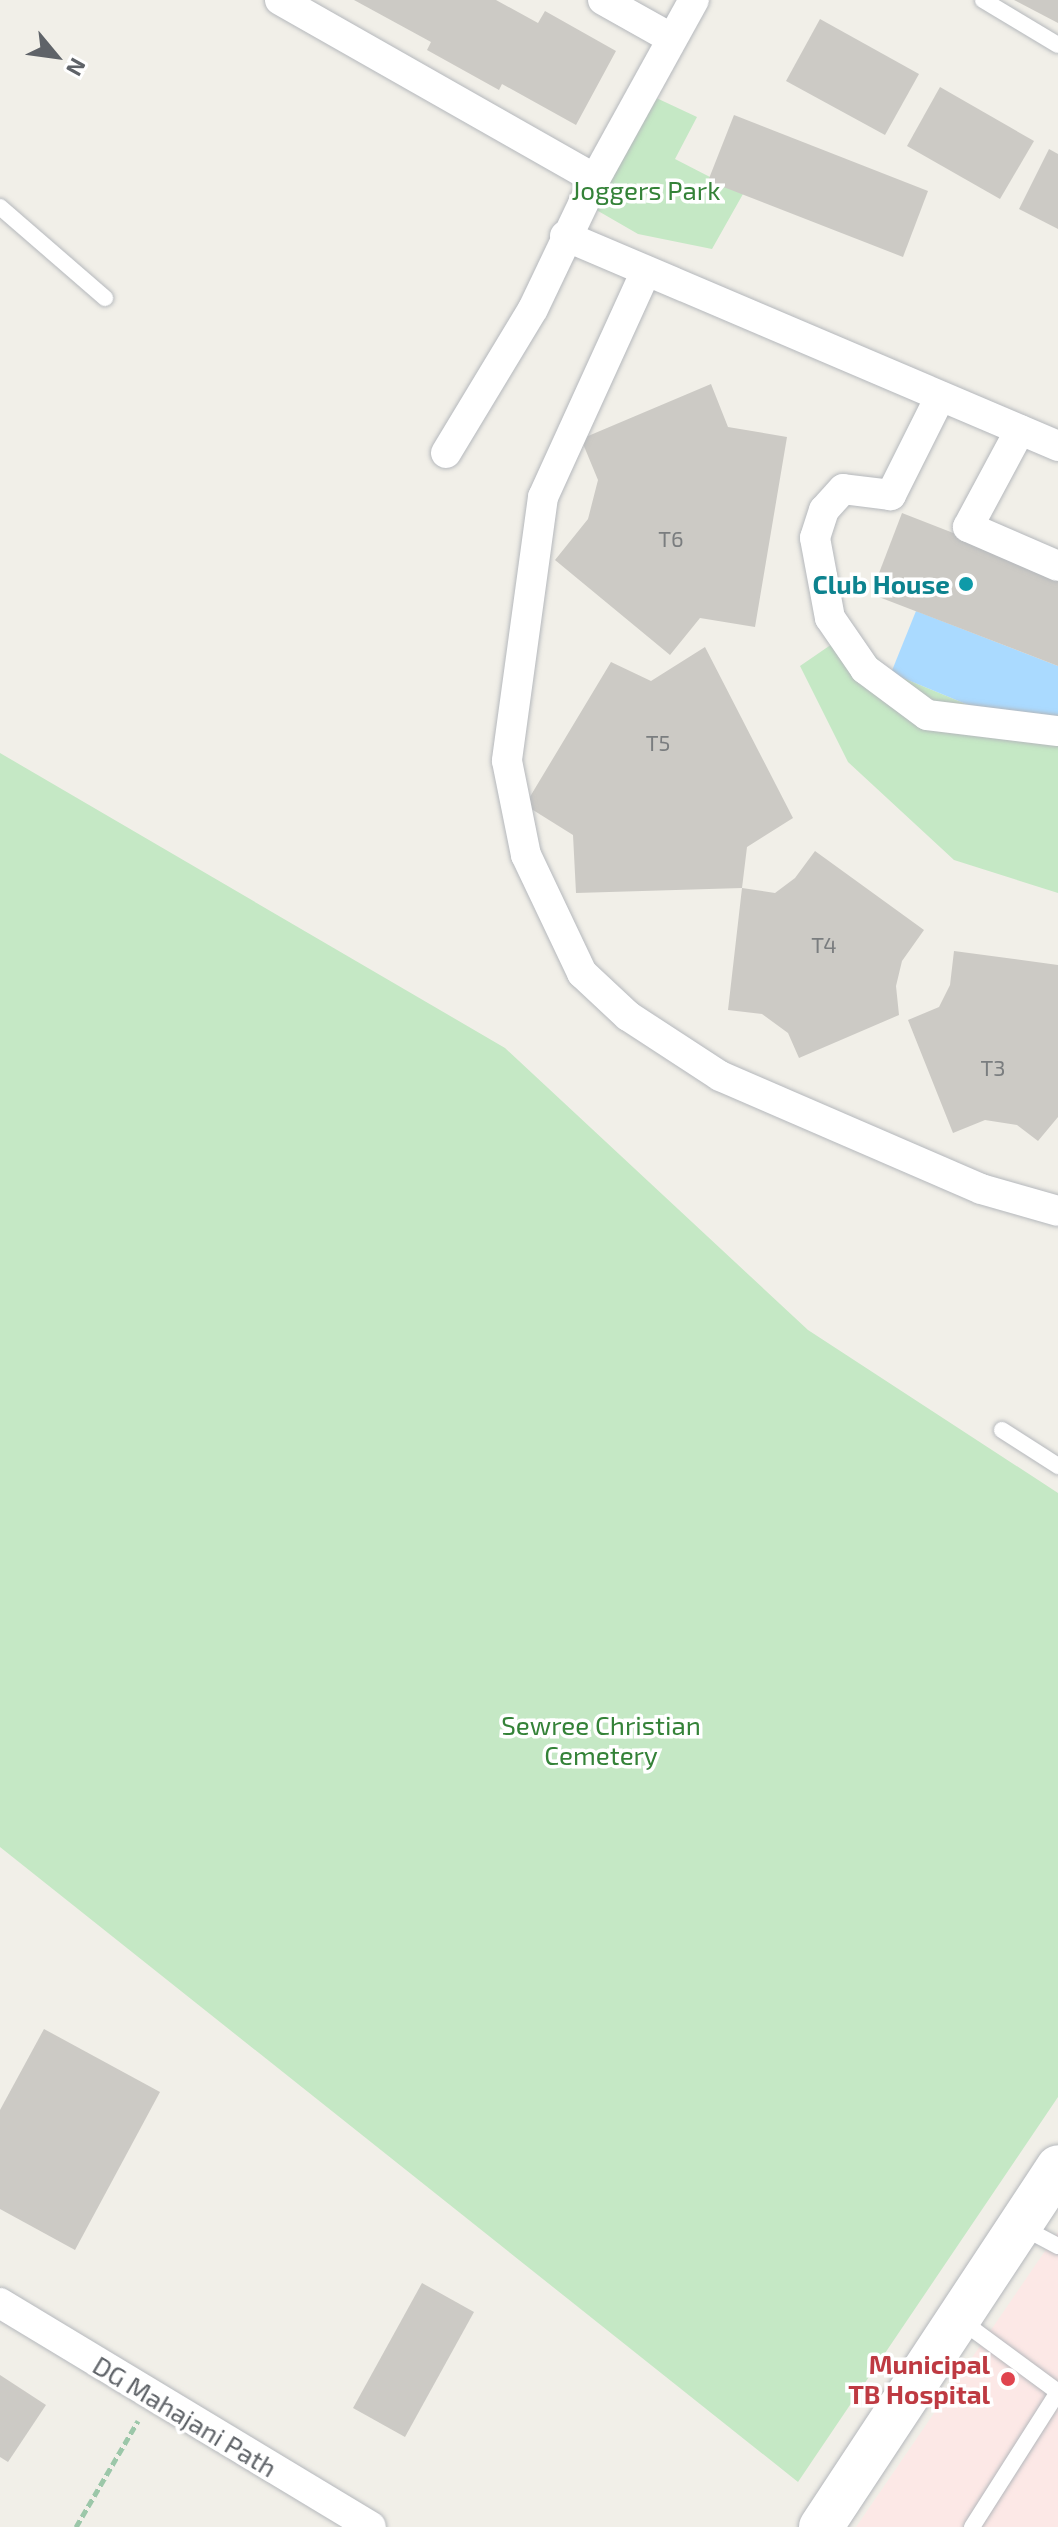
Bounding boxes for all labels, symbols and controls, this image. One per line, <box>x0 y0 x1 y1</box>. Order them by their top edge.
north arrow <box>16 16 96 96</box>
text: N <box>62 54 92 81</box>
park label: Joggers Park <box>571 174 721 206</box>
house number: T6 <box>658 526 684 552</box>
place label: Club House <box>813 568 950 600</box>
marker: Club House <box>957 575 975 593</box>
house number: T5 <box>646 730 670 756</box>
house number: T4 <box>811 932 837 958</box>
house number: T3 <box>980 1055 1006 1081</box>
park label: Sewree Christian Cemetery <box>501 1709 701 1770</box>
place label: Municipal TB Hospital <box>848 2348 990 2410</box>
street label: DG Mahajani Path <box>88 2349 282 2483</box>
marker: Municipal TB Hospital <box>997 2368 1019 2390</box>

